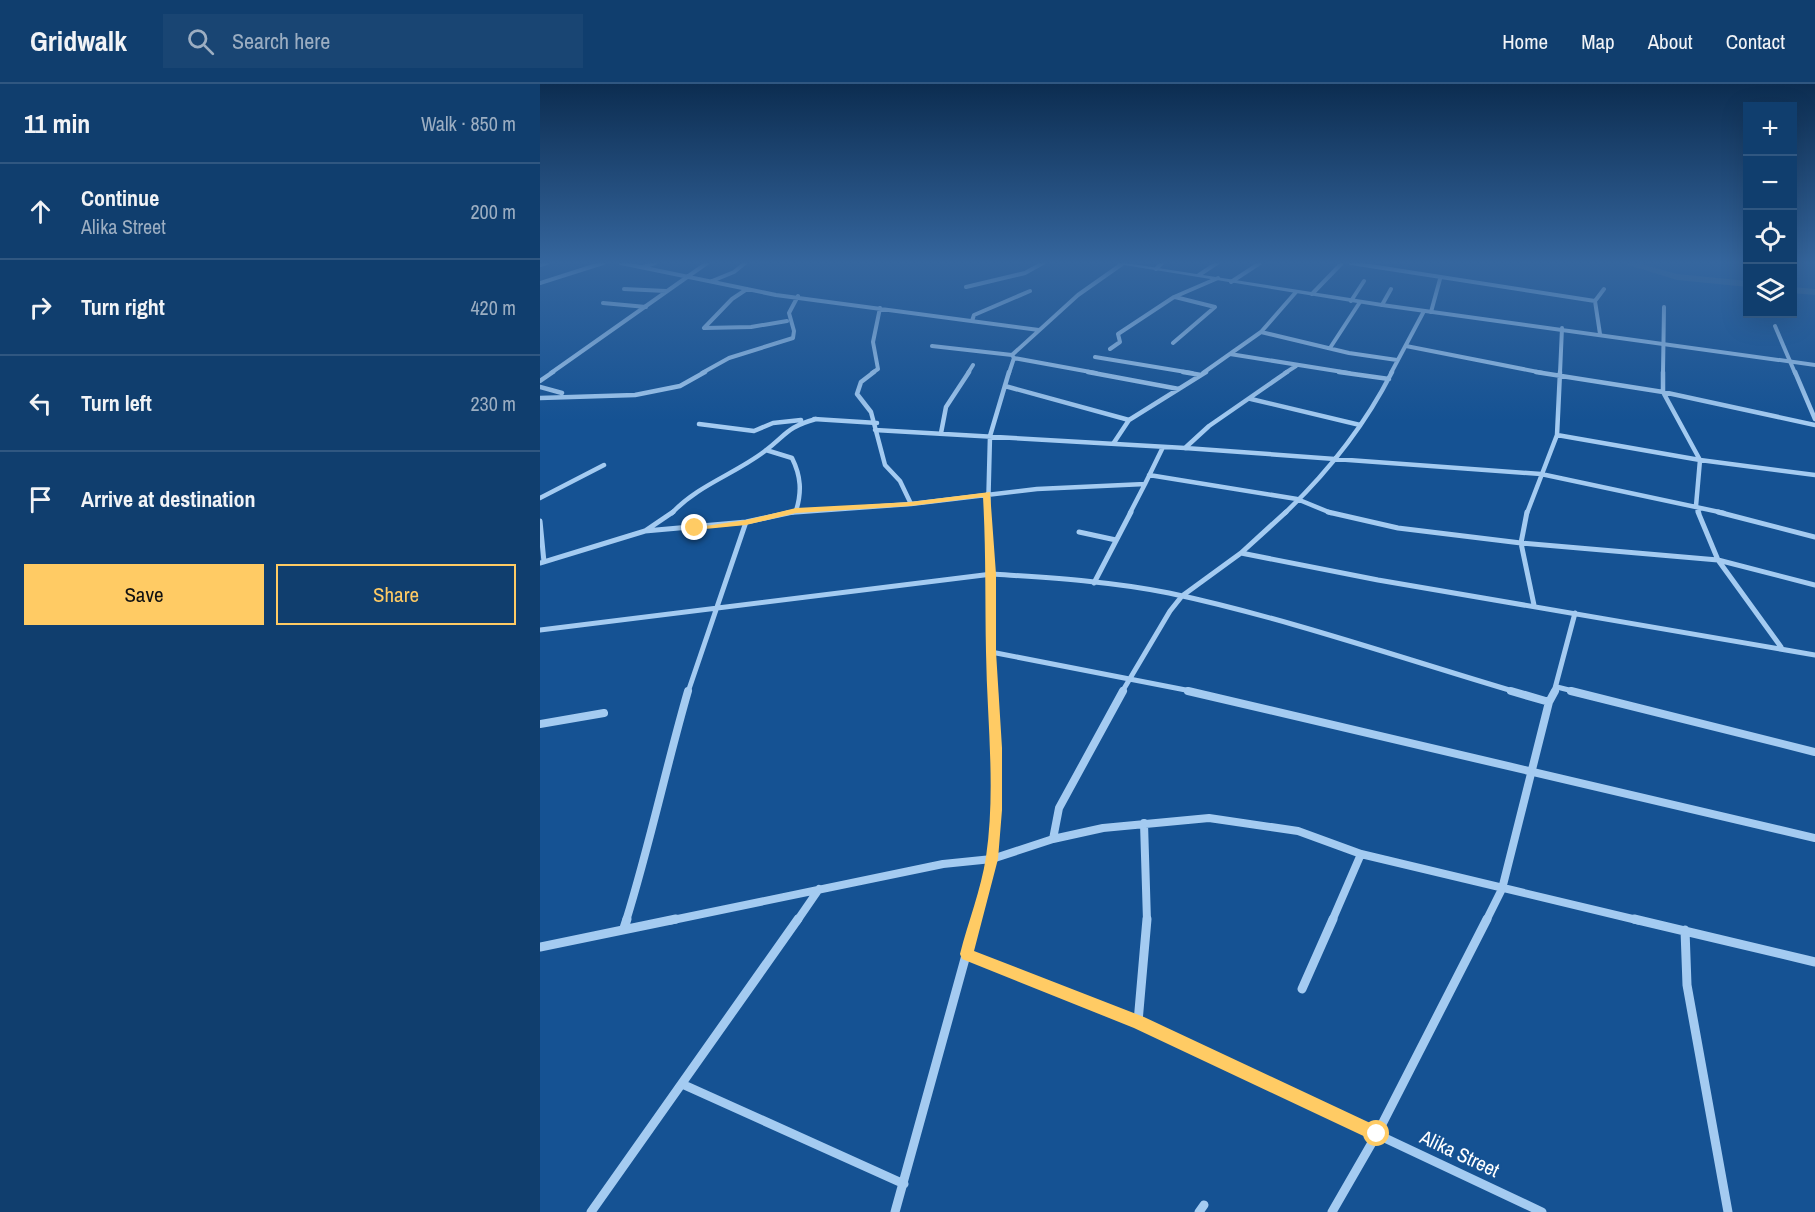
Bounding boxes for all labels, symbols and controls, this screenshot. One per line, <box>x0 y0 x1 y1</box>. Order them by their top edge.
search box <box>163 14 583 68</box>
text: Gridwalk <box>30 22 127 60</box>
icon: search <box>184 25 217 58</box>
text: Search here <box>232 26 330 56</box>
text: Home <box>1502 27 1548 56</box>
text: Map <box>1581 27 1615 56</box>
text: About <box>1648 27 1693 56</box>
text: Contact <box>1726 27 1785 56</box>
map controls <box>1743 102 1797 318</box>
button: + <box>1743 102 1797 156</box>
text: 11 min <box>24 106 90 141</box>
text: Walk · 850 m <box>421 110 516 137</box>
button: − <box>1743 156 1797 210</box>
text: Continue <box>81 183 159 213</box>
icon: ahead <box>24 195 57 228</box>
text: 200 m <box>470 198 516 225</box>
button: locate <box>1743 210 1797 264</box>
text: Alika Street <box>81 213 166 240</box>
button: layers <box>1743 264 1797 318</box>
icon: right <box>24 291 57 324</box>
text: Turn right <box>81 292 165 322</box>
text: 420 m <box>470 294 516 321</box>
icon: left <box>24 387 57 420</box>
text: Turn left <box>81 388 152 418</box>
text: 230 m <box>470 390 516 417</box>
icon: arrive <box>24 483 57 516</box>
text: Arrive at destination <box>81 484 255 514</box>
route end <box>681 514 707 540</box>
button: Save <box>24 564 264 625</box>
button: Share <box>276 564 516 625</box>
route start <box>1363 1120 1389 1146</box>
street label: Alika Street <box>1415 1122 1505 1183</box>

